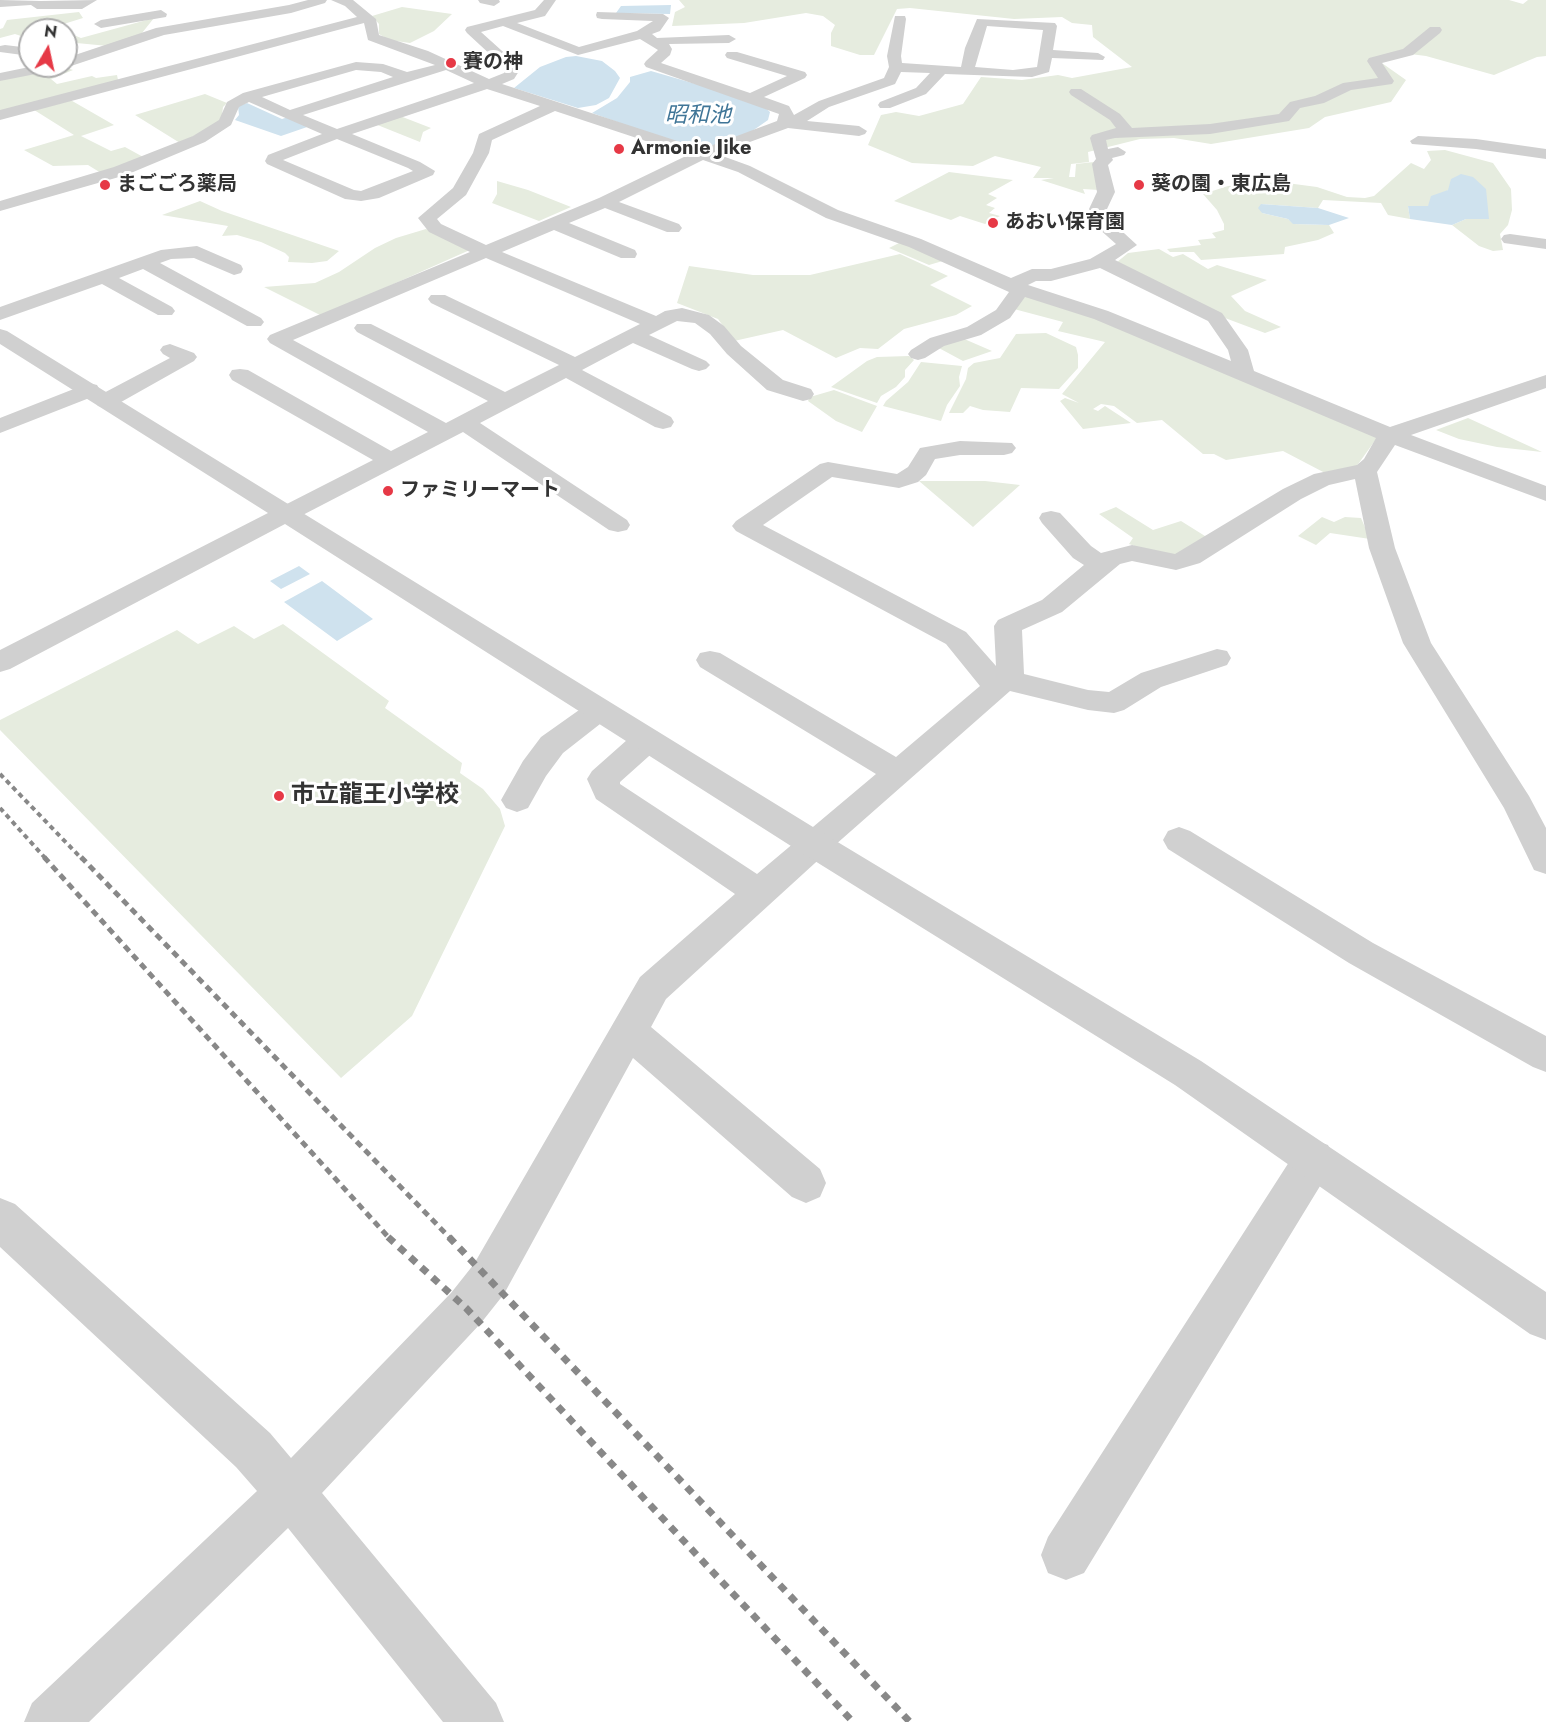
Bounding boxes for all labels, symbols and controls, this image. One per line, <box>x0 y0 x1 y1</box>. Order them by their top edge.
north arrow <box>18 18 78 78</box>
text: N <box>43 19 59 44</box>
place label: 賽の神 <box>463 51 523 75</box>
marker: 賽の神 <box>444 56 458 70</box>
water label: 昭和池 <box>665 104 731 130</box>
place label: Armonie Jike <box>631 137 751 161</box>
marker: Armonie Jike <box>612 142 626 156</box>
place label: まごごろ薬局 <box>117 173 237 197</box>
place label: 葵の園・東広島 <box>1151 173 1291 197</box>
marker: まごごろ薬局 <box>98 178 112 192</box>
marker: 葵の園・東広島 <box>1132 178 1146 192</box>
place label: あおい保育園 <box>1005 211 1125 235</box>
marker: あおい保育園 <box>986 216 1000 230</box>
place label: ファミリーマート <box>400 479 560 503</box>
marker: ファミリーマート <box>381 484 395 498</box>
place label: 市立龍王小学校 <box>291 782 459 810</box>
marker: 市立龍王小学校 <box>272 789 286 803</box>

